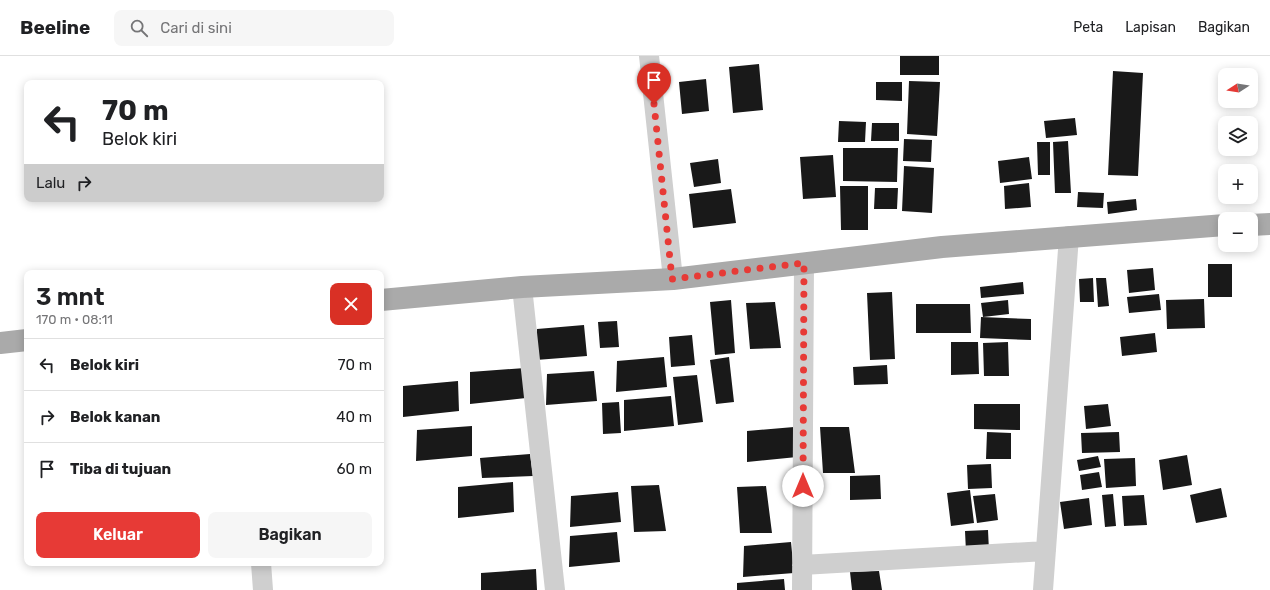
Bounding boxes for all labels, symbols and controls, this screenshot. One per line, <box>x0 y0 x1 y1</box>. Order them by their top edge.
search box <box>114 10 394 46</box>
text: Beeline <box>20 16 90 39</box>
icon: search <box>128 17 150 39</box>
text: Cari di sini <box>160 19 232 37</box>
text: Peta <box>1073 19 1103 36</box>
text: Lapisan <box>1125 19 1176 36</box>
text: Bagikan <box>1198 19 1250 36</box>
pin <box>637 63 671 104</box>
north arrow <box>1218 68 1258 108</box>
map controls <box>1218 68 1258 252</box>
icon: arrive <box>643 69 665 91</box>
text: 70 m <box>102 94 169 127</box>
icon: left <box>36 96 88 148</box>
button: layers <box>1218 116 1258 156</box>
text: Belok kiri <box>102 128 177 150</box>
button: + <box>1218 164 1258 204</box>
icon: right <box>73 172 95 194</box>
text: Lalu <box>36 174 65 192</box>
button: − <box>1218 212 1258 252</box>
text: 3 mnt <box>36 283 104 311</box>
button: close <box>330 283 372 325</box>
text: 170 m · 08:11 <box>36 312 113 327</box>
icon: left <box>36 354 58 376</box>
text: Belok kiri <box>70 356 139 374</box>
text: 70 m <box>338 356 372 374</box>
icon: right <box>36 406 58 428</box>
text: Belok kanan <box>70 408 160 426</box>
text: 40 m <box>336 408 372 426</box>
icon: arrive <box>36 458 58 480</box>
text: Tiba di tujuan <box>70 460 171 478</box>
text: 60 m <box>336 460 372 478</box>
position arrow <box>782 465 824 507</box>
button: Keluar <box>36 512 200 558</box>
button: Bagikan <box>208 512 372 558</box>

